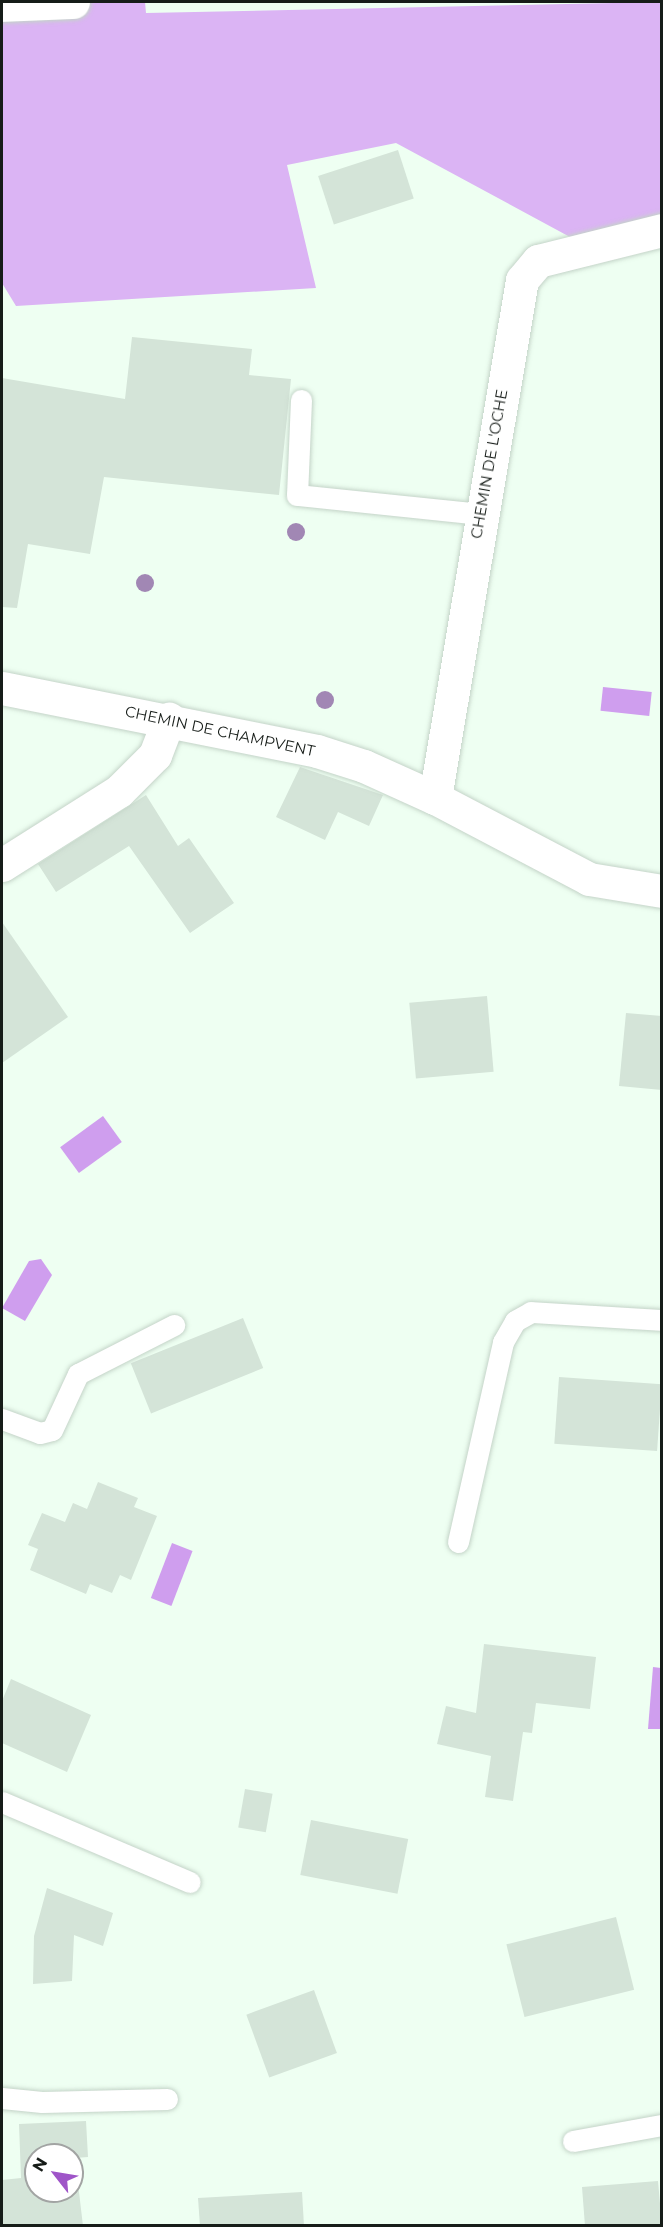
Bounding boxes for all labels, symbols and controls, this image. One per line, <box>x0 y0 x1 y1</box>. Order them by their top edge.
street label: CHEMIN DE L'OCHE <box>467 388 511 540</box>
street label: CHEMIN DE CHAMPVENT <box>123 702 317 760</box>
north arrow <box>24 2143 84 2203</box>
text: N <box>28 2154 51 2175</box>

